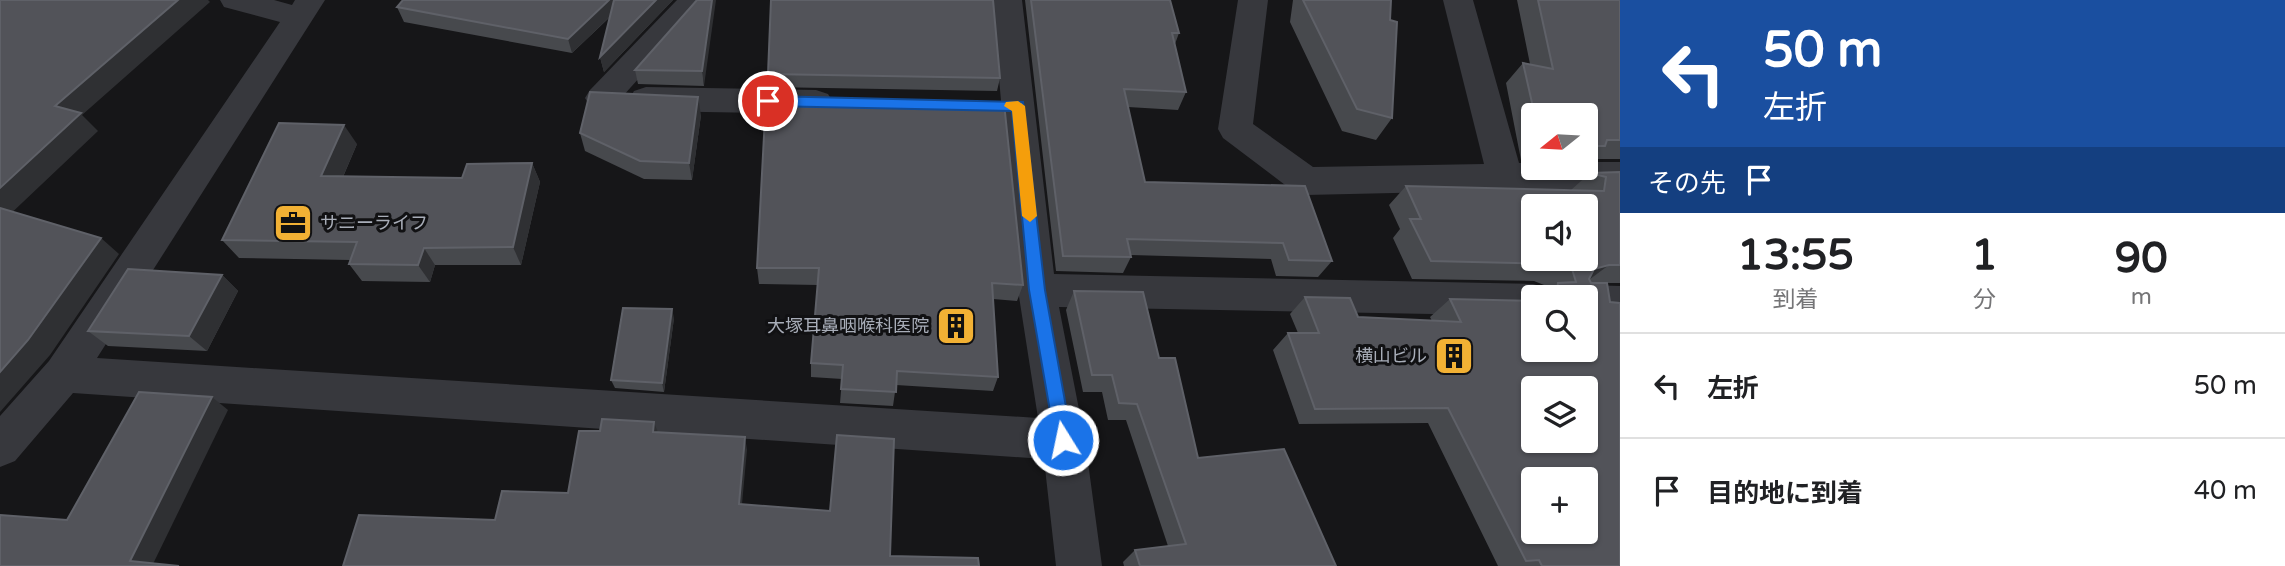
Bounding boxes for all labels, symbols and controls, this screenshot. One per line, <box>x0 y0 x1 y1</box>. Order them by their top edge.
text: 50 m <box>1763 21 1882 80</box>
icon: left <box>1648 28 1739 119</box>
pin <box>738 71 798 131</box>
icon: arrive <box>749 82 787 120</box>
text: 左折 <box>1763 89 1827 127</box>
north arrow <box>1521 103 1598 180</box>
map controls <box>1521 103 1598 544</box>
icon: arrive <box>1740 161 1778 199</box>
text: その先 <box>1648 168 1726 199</box>
button: sound <box>1521 194 1598 271</box>
office icon: サニーライフ <box>272 202 314 244</box>
place label: サニーライフ <box>320 212 428 234</box>
text: 13:55 <box>1737 230 1854 281</box>
text: 1 <box>1971 230 1998 281</box>
text: 90 <box>2115 233 2168 284</box>
text: m <box>2131 283 2152 311</box>
button: search <box>1521 285 1598 362</box>
text: 到着 <box>1773 286 1819 314</box>
text: 分 <box>1973 286 1996 314</box>
building icon: 大塚耳鼻咽喉科医院 <box>935 305 977 347</box>
place label: 大塚耳鼻咽喉科医院 <box>767 315 929 337</box>
building icon: 横山ビル <box>1433 335 1475 377</box>
place label: 横山ビル <box>1355 345 1427 367</box>
icon: left <box>1648 367 1686 405</box>
text: 50 m <box>2194 370 2257 401</box>
text: 左折 <box>1707 373 1759 404</box>
button: layers <box>1521 376 1598 453</box>
position arrow <box>1026 403 1100 477</box>
button: + <box>1521 467 1598 544</box>
icon: arrive <box>1648 472 1686 510</box>
text: 40 m <box>2194 475 2257 506</box>
text: 目的地に到着 <box>1707 478 1863 509</box>

